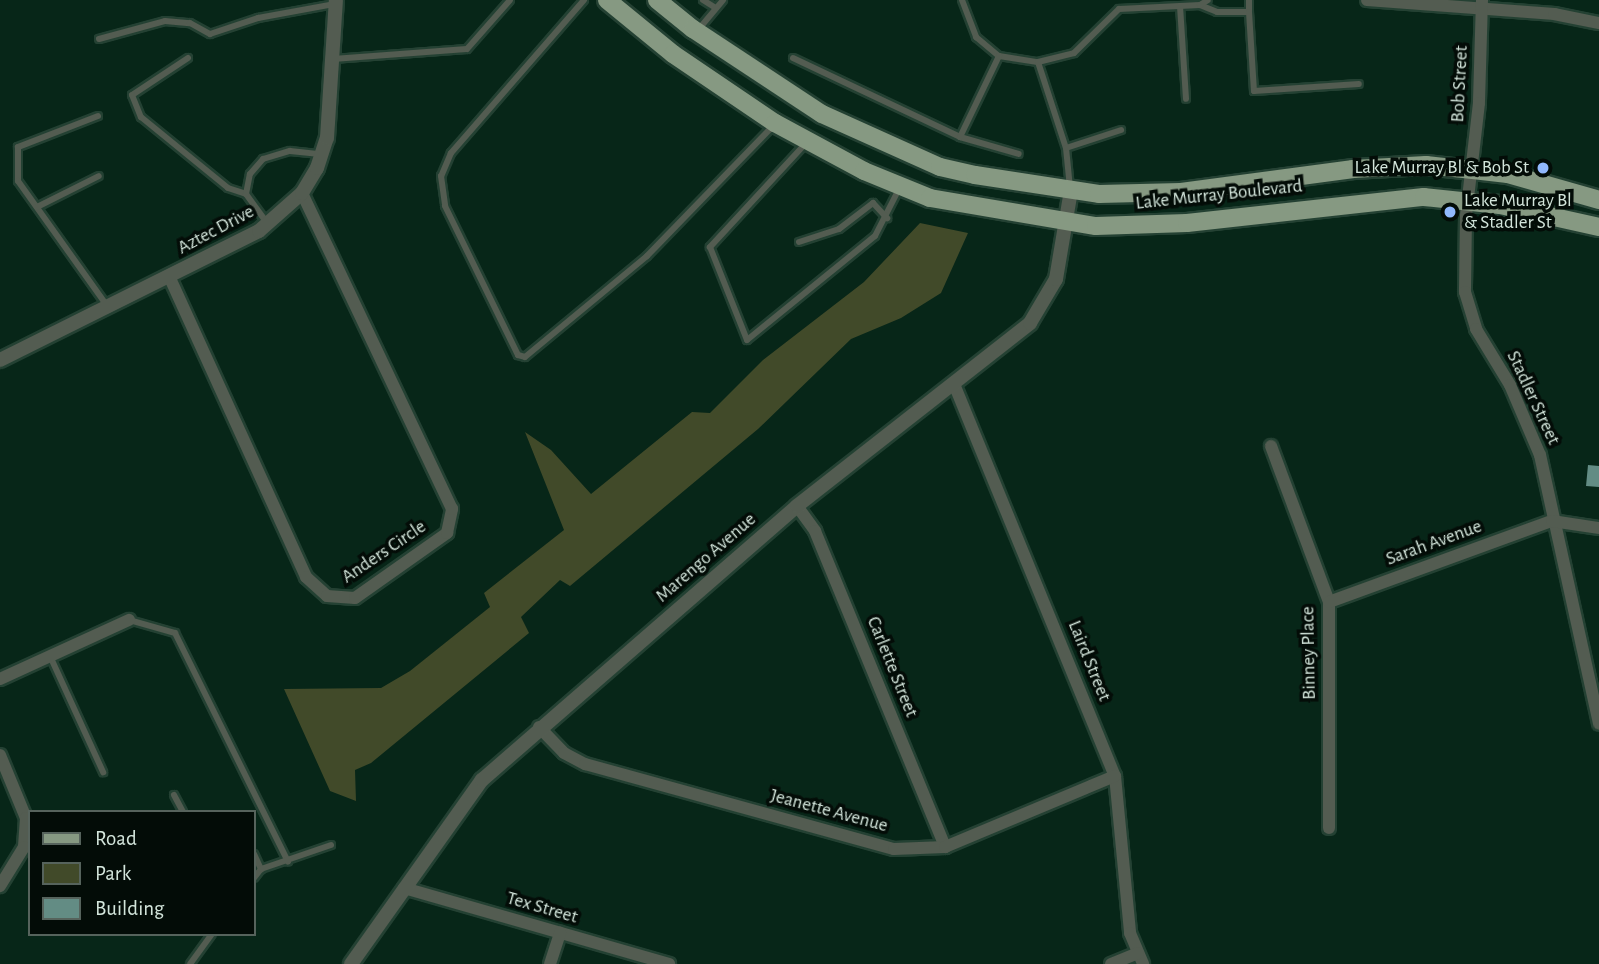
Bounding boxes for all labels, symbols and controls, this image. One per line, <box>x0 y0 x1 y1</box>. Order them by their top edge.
street label: Bob Street <box>1447 45 1473 123</box>
place label: Lake Murray Bl & Bob St <box>1354 157 1529 179</box>
marker: Lake Murray Bl & Bob St <box>1535 160 1551 176</box>
street label: Lake Murray Boulevard <box>1134 175 1304 215</box>
place label: Lake Murray Bl & Stadler St <box>1464 190 1572 234</box>
street label: Aztec Drive <box>174 200 258 260</box>
marker: Lake Murray Bl & Stadler St <box>1442 204 1458 220</box>
street label: Stadler Street <box>1501 347 1565 449</box>
street label: Marengo Avenue <box>651 508 761 608</box>
street label: Anders Circle <box>337 515 431 589</box>
street label: Sarah Avenue <box>1383 515 1485 571</box>
street label: Binney Place <box>1297 606 1321 700</box>
street label: Carlette Street <box>861 613 923 721</box>
street label: Laird Street <box>1062 617 1116 705</box>
street label: Jeanette Avenue <box>768 784 890 838</box>
legend <box>28 810 256 936</box>
text: Road <box>95 828 137 849</box>
text: Park <box>95 863 131 884</box>
street label: Tex Street <box>504 887 580 929</box>
text: Building <box>95 898 164 919</box>

